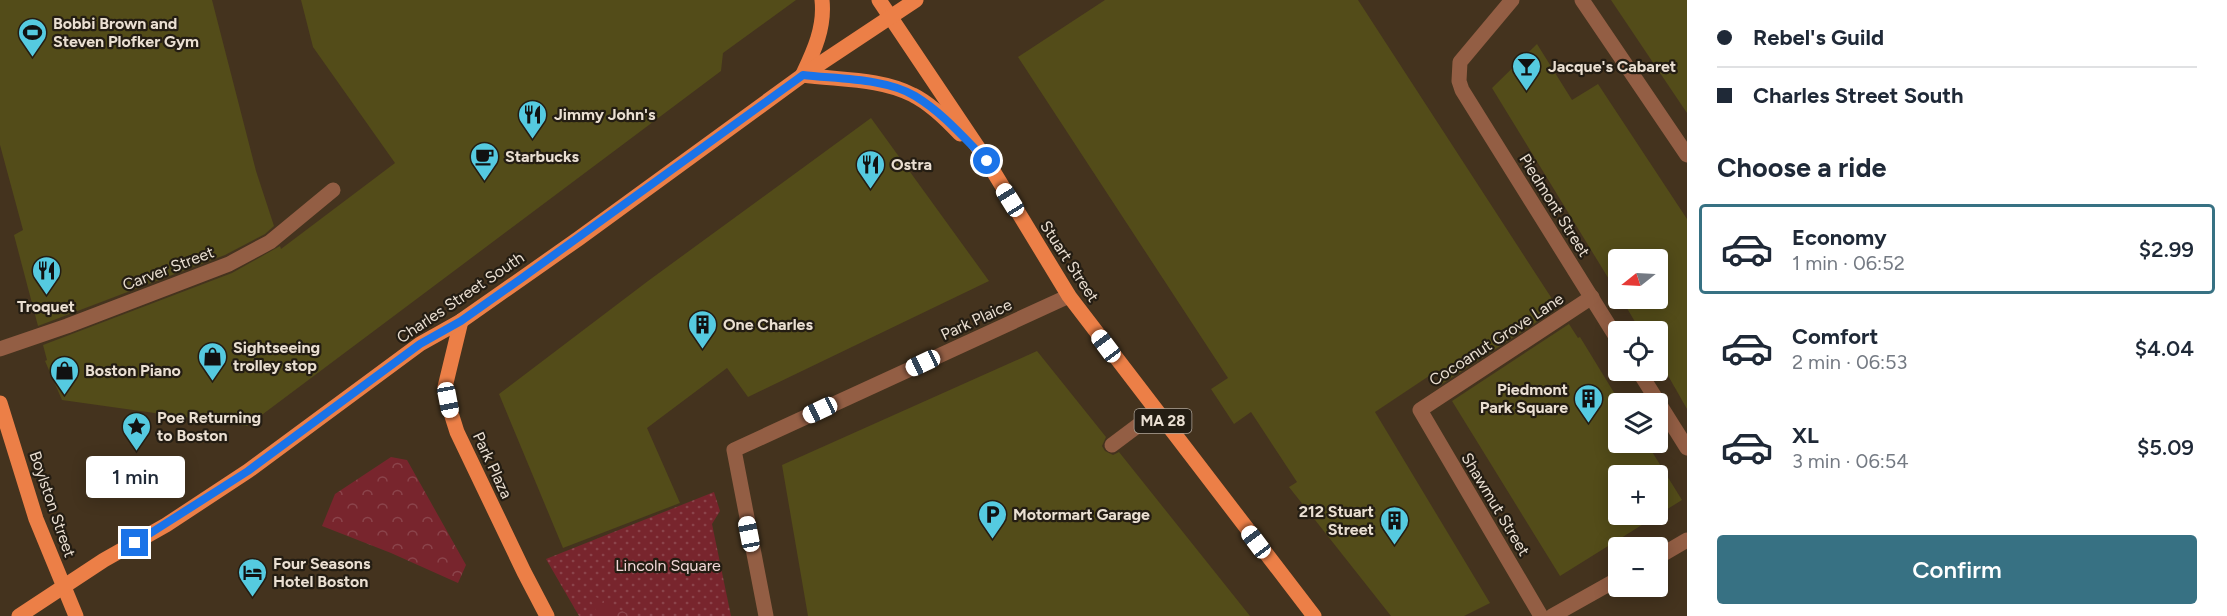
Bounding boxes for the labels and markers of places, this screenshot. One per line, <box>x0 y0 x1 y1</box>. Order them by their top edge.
place label: Bobbi Brown and Steven Plofker Gym <box>53 14 199 51</box>
sports icon: Bobbi Brown and Steven Plofker Gym <box>16 16 48 58</box>
bar icon: Jacque's Cabaret <box>1511 50 1543 92</box>
place label: Jacque's Cabaret <box>1548 57 1676 76</box>
restaurant icon: Jimmy John's <box>517 98 549 140</box>
place label: Jimmy John's <box>554 105 656 124</box>
cafe icon: Starbucks <box>468 140 500 182</box>
place label: Starbucks <box>505 147 580 166</box>
restaurant icon: Ostra <box>854 148 886 190</box>
place label: Ostra <box>891 155 932 174</box>
restaurant icon: Troquet <box>30 254 62 296</box>
place label: Troquet <box>17 297 75 316</box>
building icon: One Charles <box>686 308 718 350</box>
place label: One Charles <box>723 315 813 334</box>
place label: Sightseeing trolley stop <box>233 338 320 375</box>
shop icon: Sightseeing trolley stop <box>196 340 228 382</box>
shop icon: Boston Piano <box>48 354 80 396</box>
place label: Boston Piano <box>85 361 181 380</box>
place label: Piedmont Park Square <box>1480 380 1568 417</box>
building icon: Piedmont Park Square <box>1573 382 1605 424</box>
place label: Poe Returning to Boston <box>157 408 261 445</box>
place icon: Poe Returning to Boston <box>120 410 152 452</box>
parking icon: Motormart Garage <box>976 498 1008 540</box>
place label: 212 Stuart Street <box>1299 502 1374 539</box>
building icon: 212 Stuart Street <box>1379 504 1411 546</box>
place label: Motormart Garage <box>1013 505 1150 524</box>
place label: Four Seasons Hotel Boston <box>273 554 371 591</box>
hotel icon: Four Seasons Hotel Boston <box>236 556 268 598</box>

